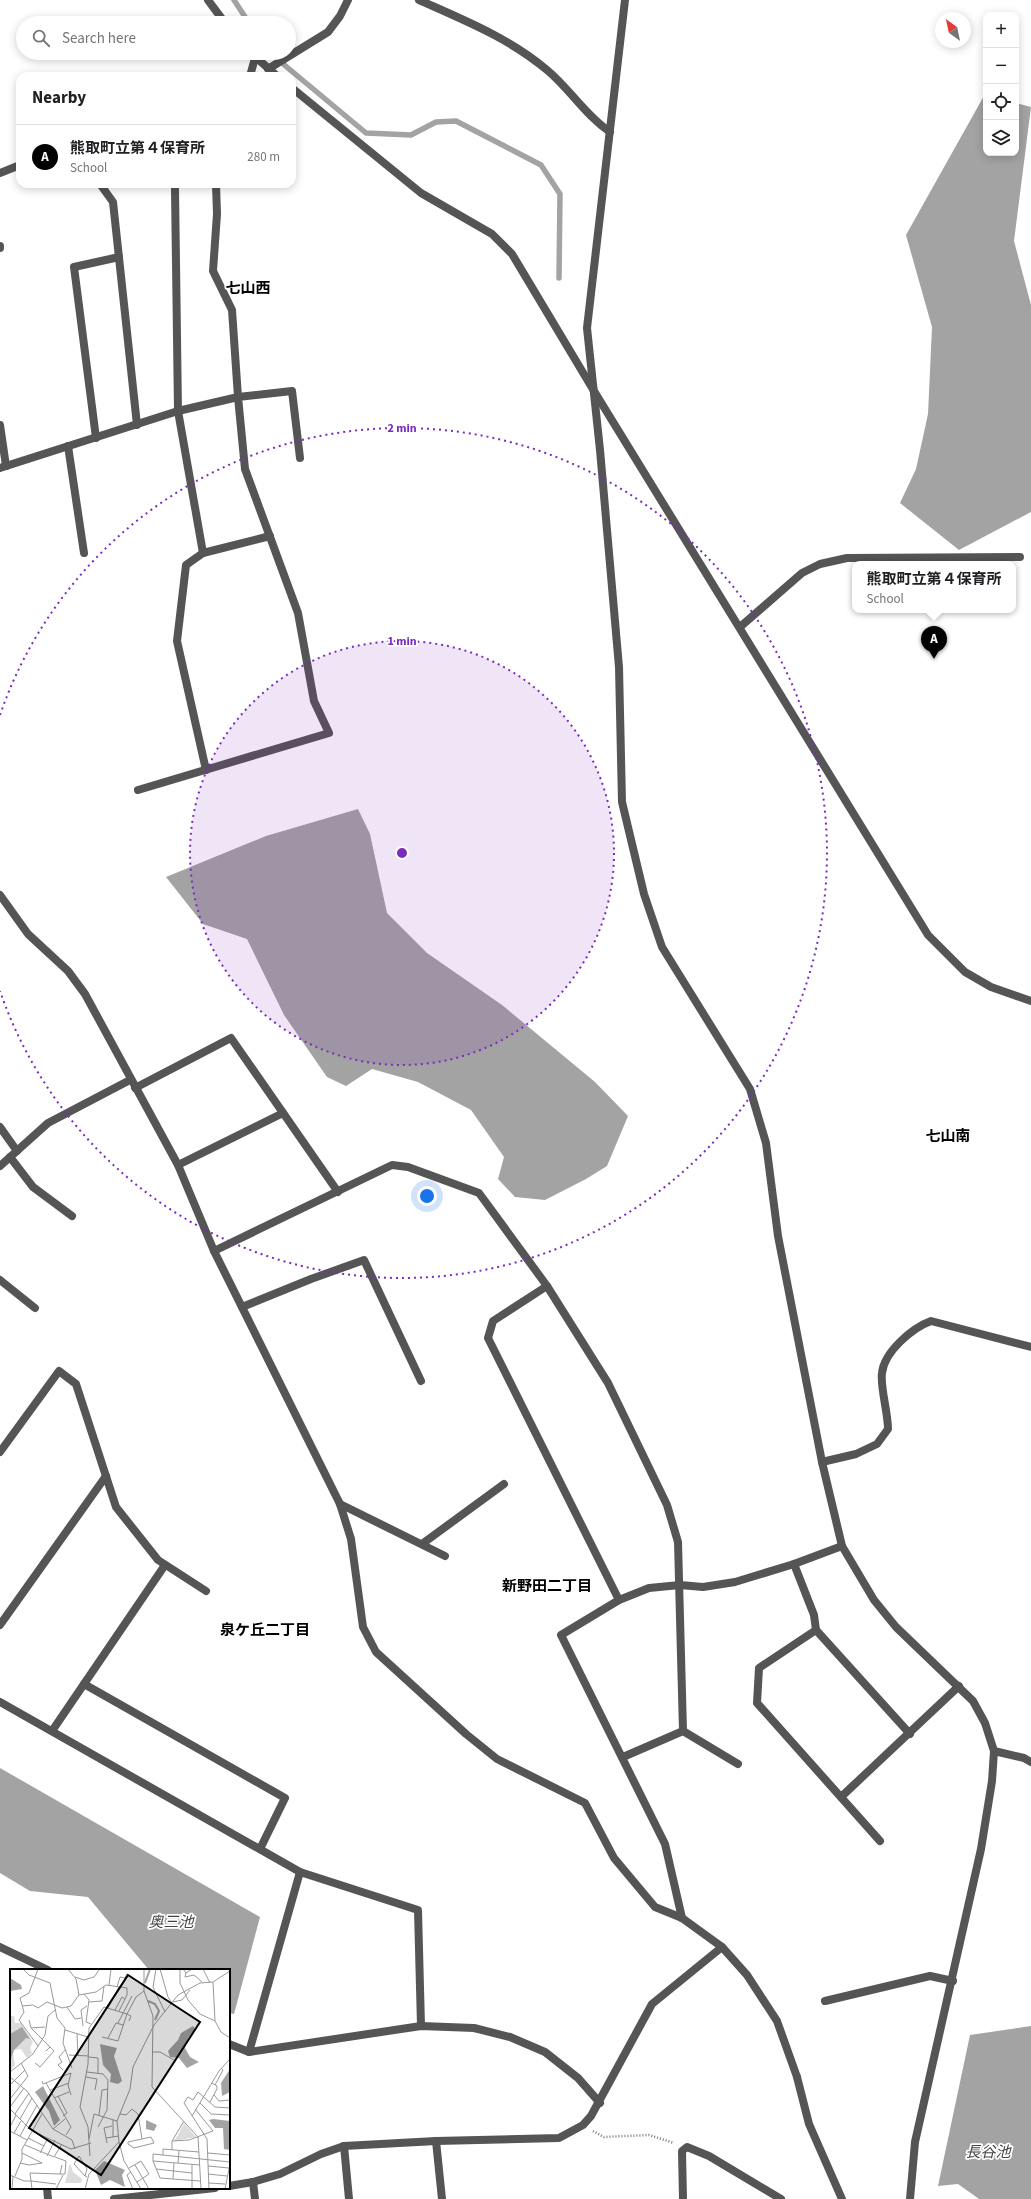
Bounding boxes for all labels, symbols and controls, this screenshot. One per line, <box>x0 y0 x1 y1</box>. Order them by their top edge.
north arrow <box>935 12 971 48</box>
map controls <box>983 12 1019 156</box>
button: + <box>983 12 1019 48</box>
search box <box>16 16 296 60</box>
icon: search <box>30 27 52 49</box>
text: Search here <box>62 28 136 49</box>
button: − <box>983 48 1019 84</box>
button: locate <box>983 84 1019 120</box>
text: Nearby <box>32 86 86 110</box>
button: layers <box>983 120 1019 156</box>
text: 熊取町立第４保育所 <box>70 138 205 159</box>
text: A <box>41 148 49 166</box>
text: 280 m <box>247 148 280 166</box>
text: School <box>70 159 107 177</box>
district label: 七山西 <box>225 278 271 299</box>
text: 2 min <box>387 420 417 437</box>
popup <box>852 561 1016 613</box>
text: 熊取町立第４保育所 <box>866 569 1002 590</box>
text: School <box>866 590 904 608</box>
pin: A <box>921 626 947 659</box>
text: 1 min <box>387 633 417 650</box>
centre of rings <box>395 846 409 860</box>
district label: 七山南 <box>925 1126 971 1147</box>
your location <box>417 1186 437 1206</box>
district label: 新野田二丁目 <box>502 1576 592 1597</box>
district label: 泉ケ丘二丁目 <box>220 1620 310 1641</box>
water label: 奥三池 <box>148 1912 195 1933</box>
inset map <box>10 1969 230 2189</box>
water label: 長谷池 <box>965 2142 1012 2163</box>

